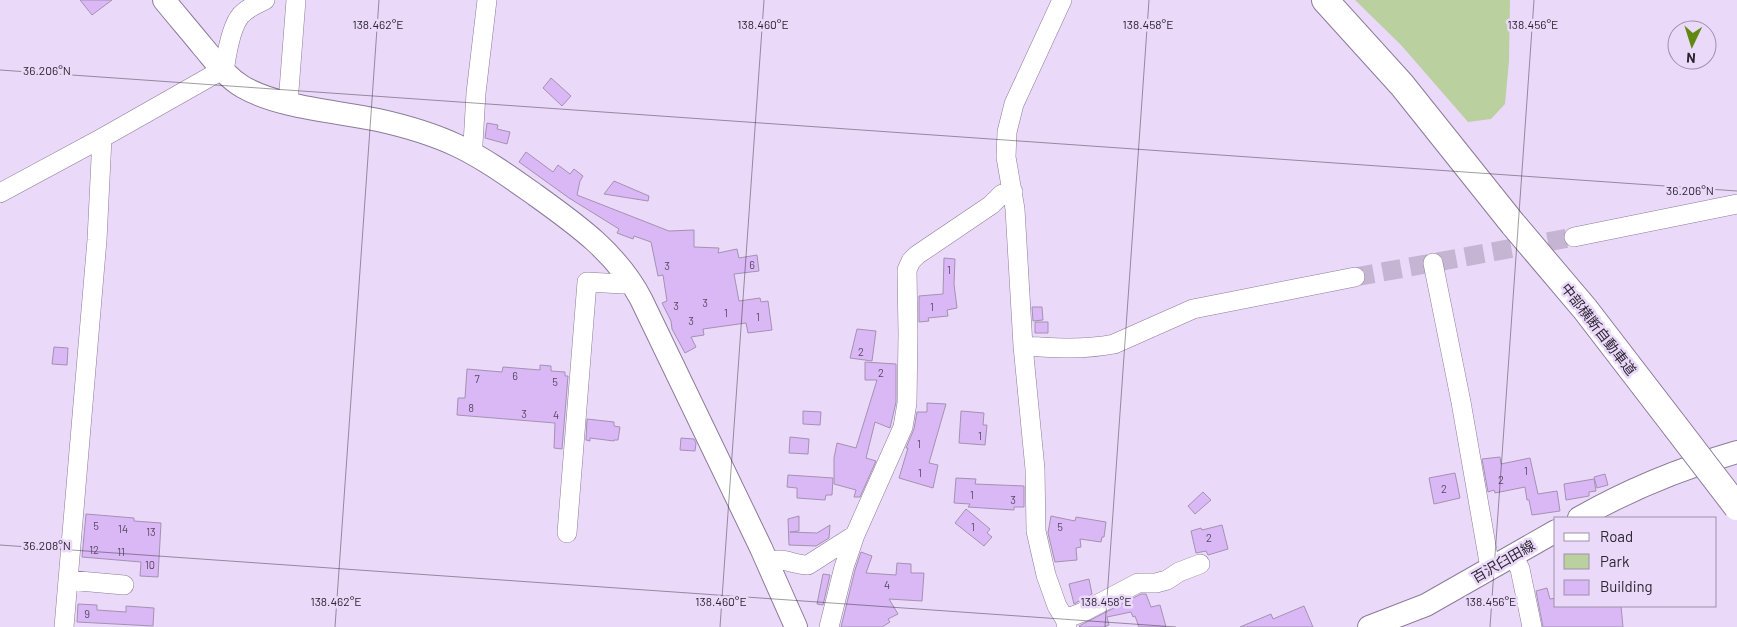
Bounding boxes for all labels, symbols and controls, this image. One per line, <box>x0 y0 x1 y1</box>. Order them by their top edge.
text: 138.462°E <box>352 17 404 31</box>
text: 138.460°E <box>737 17 789 31</box>
text: 138.458°E <box>1123 17 1173 31</box>
text: 138.456°E <box>1508 17 1558 31</box>
north arrow <box>1667 20 1717 70</box>
text: N <box>1686 50 1696 67</box>
text: 36.206°N <box>23 63 71 77</box>
text: 36.206°N <box>1666 183 1714 197</box>
house number: 6 <box>749 258 755 271</box>
house number: 3 <box>664 259 670 272</box>
house number: 1 <box>947 263 951 276</box>
street label: 中部横断自動車道 <box>1558 280 1640 378</box>
house number: 3 <box>702 296 708 309</box>
house number: 3 <box>673 299 679 312</box>
house number: 1 <box>930 300 934 313</box>
house number: 1 <box>724 306 728 319</box>
house number: 1 <box>756 310 760 323</box>
house number: 3 <box>688 314 694 327</box>
house number: 2 <box>858 345 864 358</box>
house number: 2 <box>878 366 884 379</box>
house number: 6 <box>512 369 518 382</box>
house number: 7 <box>474 372 480 385</box>
house number: 5 <box>552 375 558 388</box>
house number: 8 <box>468 401 474 414</box>
house number: 3 <box>521 407 527 420</box>
house number: 4 <box>553 408 559 421</box>
house number: 1 <box>978 429 982 442</box>
house number: 1 <box>917 437 921 450</box>
house number: 1 <box>1524 464 1528 477</box>
house number: 1 <box>918 466 922 479</box>
house number: 2 <box>1498 473 1504 486</box>
house number: 2 <box>1441 482 1447 495</box>
house number: 1 <box>970 488 974 501</box>
house number: 3 <box>1010 493 1016 506</box>
legend <box>1554 517 1717 607</box>
house number: 5 <box>93 519 99 532</box>
house number: 1 <box>971 520 975 533</box>
house number: 5 <box>1057 520 1063 533</box>
house number: 14 <box>118 522 128 535</box>
house number: 13 <box>146 525 156 538</box>
text: Road <box>1600 527 1633 545</box>
house number: 2 <box>1206 531 1212 544</box>
street label: 百沢臼田線 <box>1468 536 1538 586</box>
text: 36.208°N <box>23 538 71 552</box>
house number: 12 <box>89 543 99 556</box>
house number: 11 <box>117 545 125 558</box>
text: Park <box>1600 552 1630 570</box>
house number: 10 <box>145 558 155 571</box>
text: Building <box>1600 577 1653 595</box>
house number: 4 <box>884 578 890 591</box>
text: 138.462°E <box>310 594 362 608</box>
text: 138.460°E <box>695 594 747 608</box>
text: 138.458°E <box>1081 594 1131 608</box>
text: 138.456°E <box>1466 594 1516 608</box>
house number: 9 <box>84 607 90 620</box>

